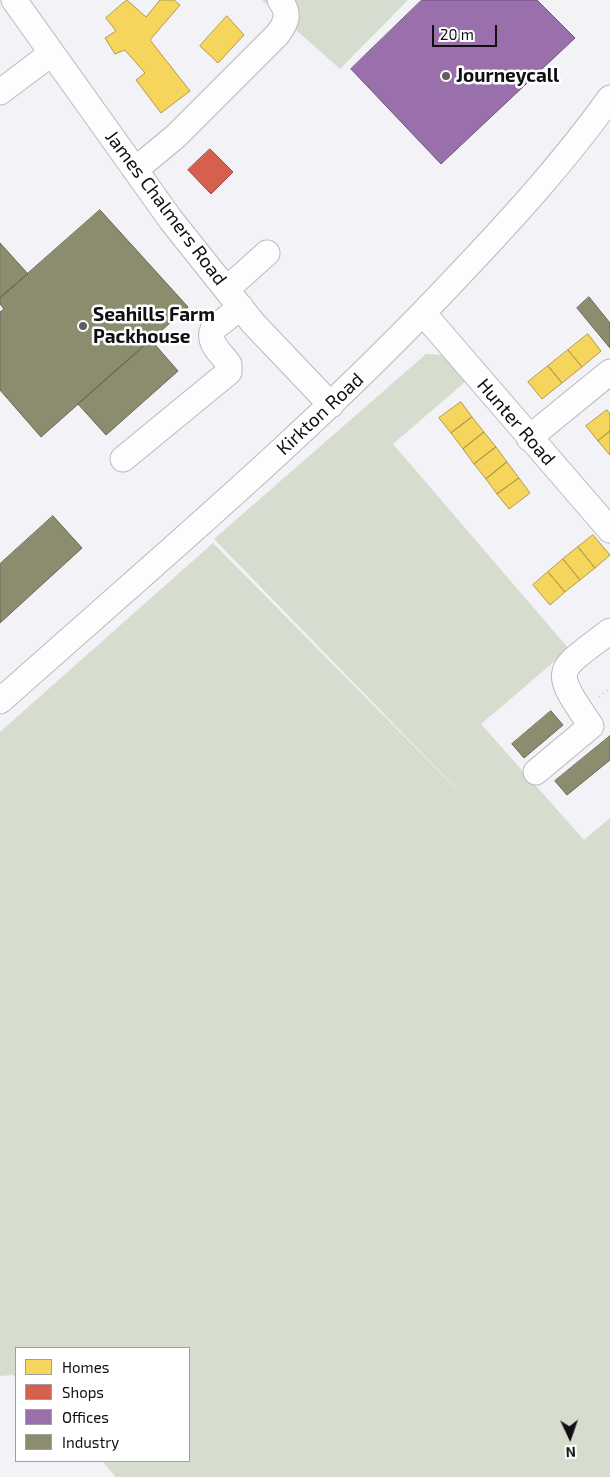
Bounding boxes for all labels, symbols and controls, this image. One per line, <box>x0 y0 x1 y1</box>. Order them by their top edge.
scale bar <box>435 15 500 47</box>
text: 20 m <box>440 25 474 43</box>
place label: Journeycall <box>456 65 559 87</box>
marker: Journeycall <box>440 70 452 82</box>
street label: James Chalmers Road <box>100 126 232 290</box>
place label: Seahills Farm Packhouse <box>93 304 215 348</box>
marker: Seahills Farm Packhouse <box>77 320 89 332</box>
street label: Kirkton Road <box>272 368 368 460</box>
street label: Hunter Road <box>472 374 560 470</box>
legend <box>15 1347 190 1462</box>
text: Homes <box>62 1358 109 1376</box>
text: Shops <box>62 1383 104 1401</box>
text: Offices <box>62 1408 109 1426</box>
north arrow <box>545 1412 595 1462</box>
text: Industry <box>62 1433 119 1451</box>
text: N <box>565 1444 576 1461</box>

